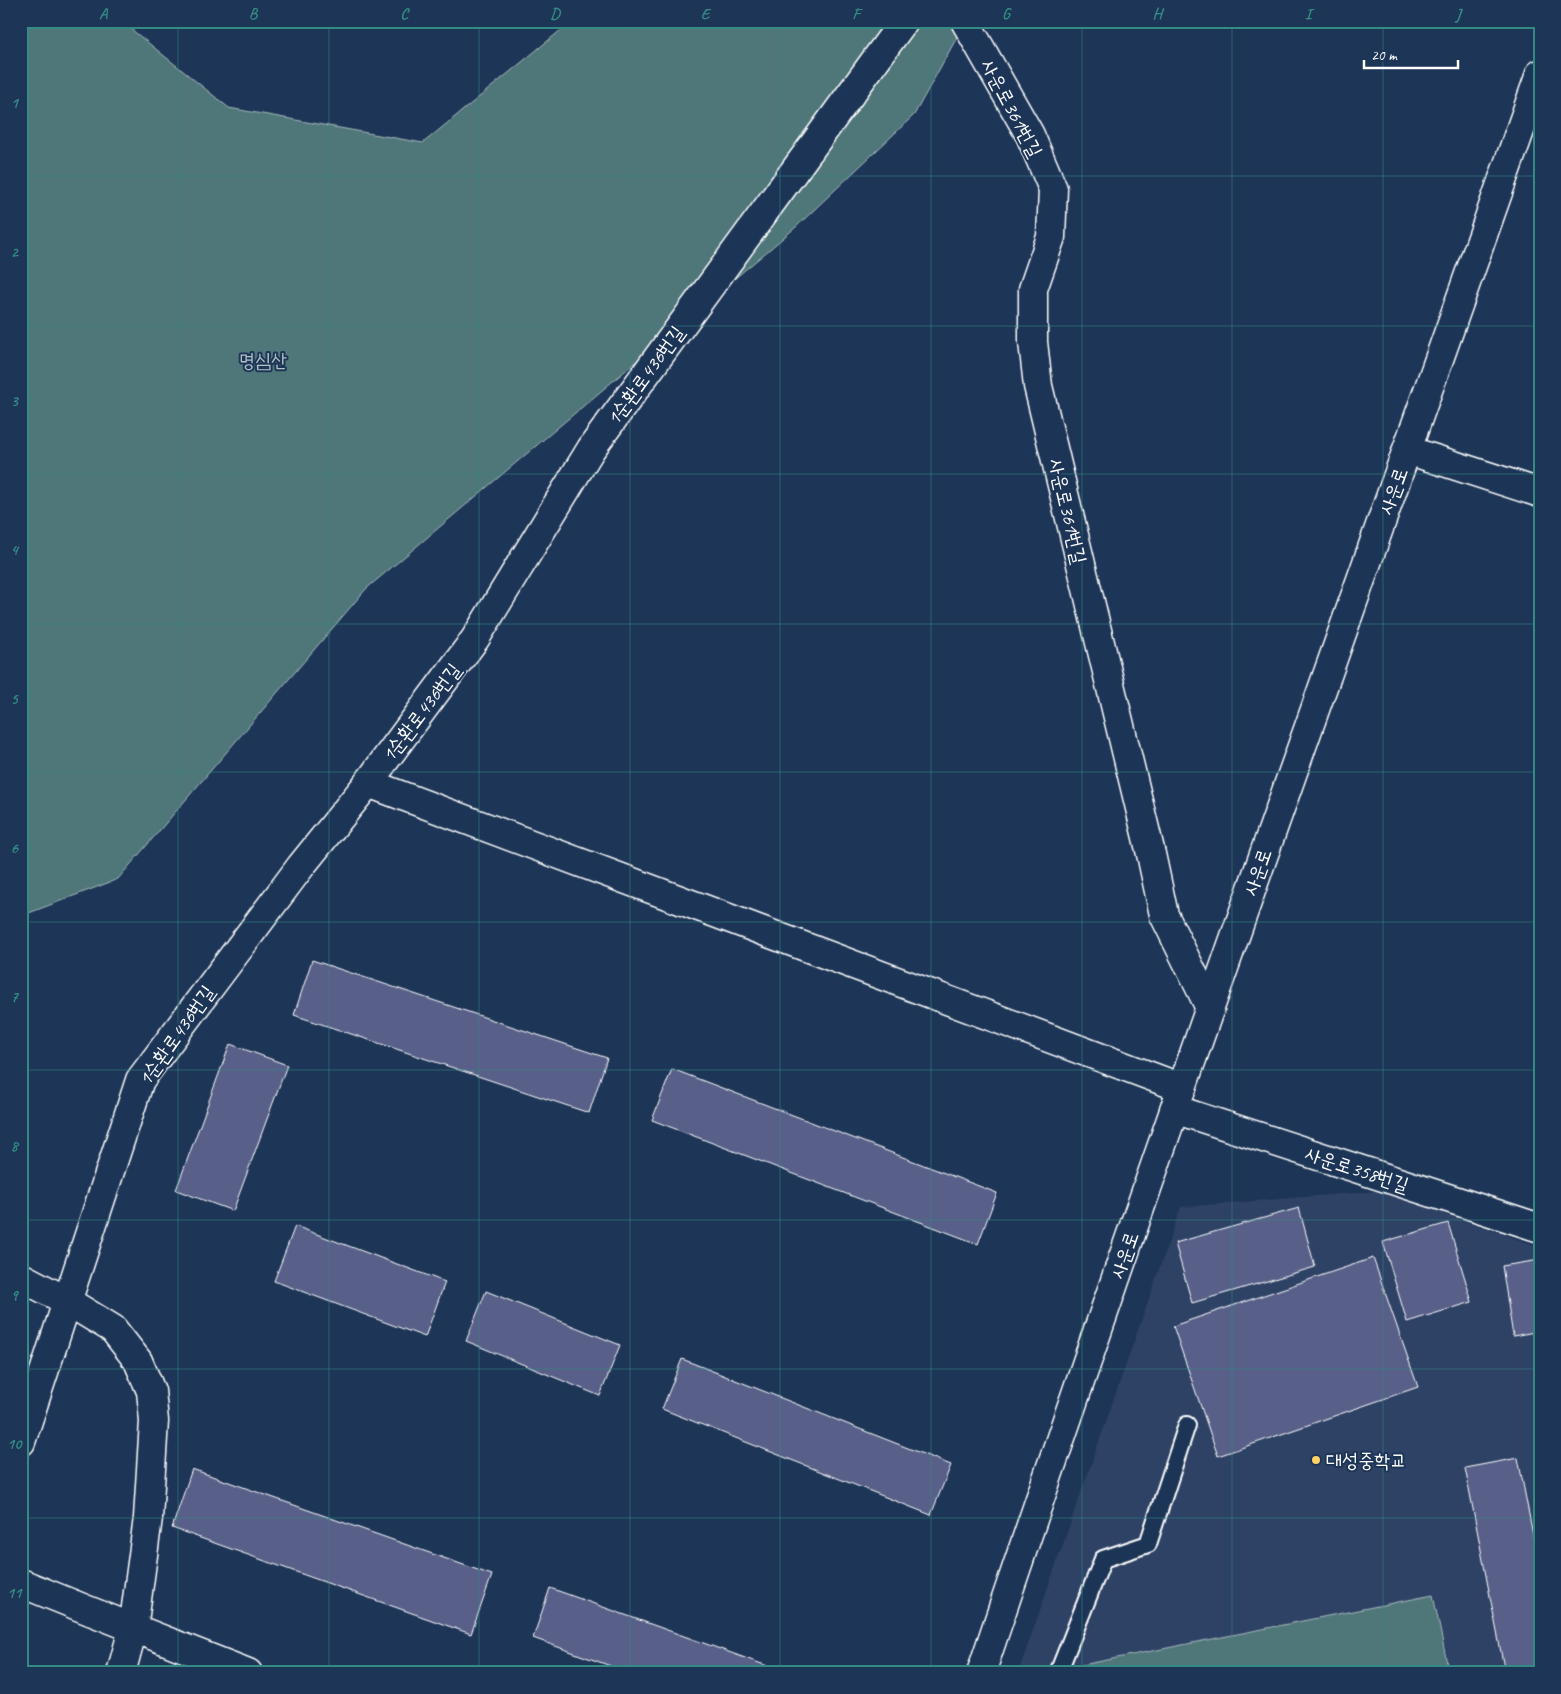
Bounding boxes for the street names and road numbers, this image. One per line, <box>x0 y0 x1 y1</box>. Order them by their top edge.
street label: 사운로361번길 <box>975 55 1048 162</box>
street label: 1순환로436번길 <box>601 321 690 430</box>
street label: 사운로361번길 <box>1043 456 1092 566</box>
street label: 사운로 <box>1373 464 1413 518</box>
street label: 1순환로436번길 <box>376 658 466 766</box>
street label: 사운로 <box>1238 845 1277 899</box>
street label: 1순환로436번길 <box>133 980 220 1090</box>
street label: 사운로358번길 <box>1302 1141 1412 1198</box>
street label: 사운로 <box>1105 1228 1144 1282</box>

